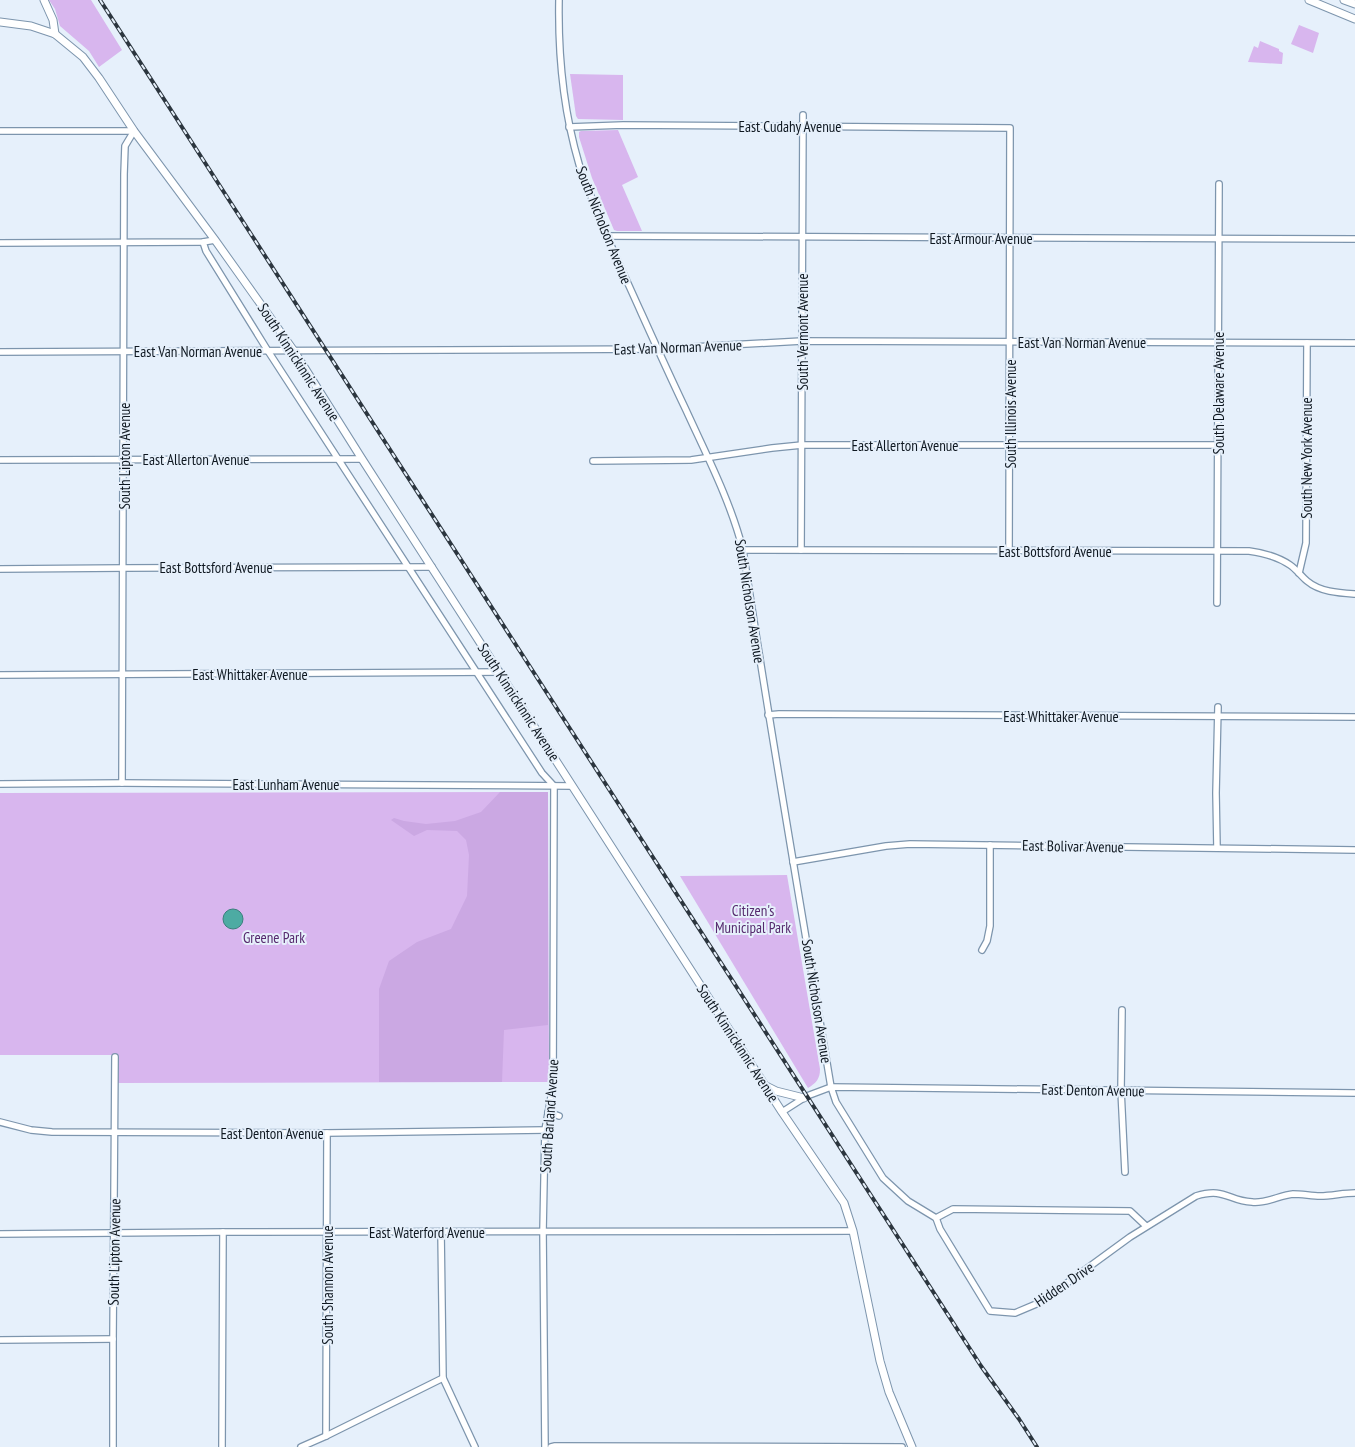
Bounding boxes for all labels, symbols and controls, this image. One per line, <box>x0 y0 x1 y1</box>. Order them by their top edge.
street label: East Cudahy Avenue <box>738 117 842 136</box>
street label: South Nicholson Avenue <box>572 163 636 287</box>
street label: East Armour Avenue <box>929 229 1033 248</box>
street label: South Vermont Avenue <box>793 273 812 391</box>
street label: South Kinnickinnic Avenue <box>254 299 344 425</box>
street label: South Delaware Avenue <box>1209 332 1228 454</box>
street label: East Van Norman Avenue <box>1018 333 1146 352</box>
street label: East Van Norman Avenue <box>614 335 742 359</box>
street label: East Van Norman Avenue <box>134 342 262 361</box>
street label: South Illinois Avenue <box>1001 359 1020 469</box>
street label: South New York Avenue <box>1297 397 1316 519</box>
street label: South Lipton Avenue <box>115 402 134 510</box>
street label: East Allerton Avenue <box>852 436 958 455</box>
street label: East Allerton Avenue <box>143 450 249 469</box>
street label: South Nicholson Avenue <box>731 538 769 664</box>
street label: East Bottsford Avenue <box>998 542 1112 561</box>
street label: East Bottsford Avenue <box>159 558 273 577</box>
street label: South Kinnickinnic Avenue <box>474 639 564 765</box>
street label: East Whittaker Avenue <box>192 665 308 684</box>
street label: East Whittaker Avenue <box>1003 707 1119 726</box>
street label: East Lunham Avenue <box>233 775 340 794</box>
street label: East Bolivar Avenue <box>1022 836 1124 856</box>
park label: Citizen's Municipal Park <box>715 901 791 937</box>
park label: Greene Park <box>243 928 305 947</box>
street label: South Nicholson Avenue <box>798 938 836 1064</box>
street label: South Kinnickinnic Avenue <box>693 980 783 1106</box>
street label: South Barland Avenue <box>536 1059 562 1173</box>
street label: East Denton Avenue <box>1041 1080 1145 1100</box>
street label: East Denton Avenue <box>220 1124 324 1143</box>
street label: South Lipton Avenue <box>104 1198 124 1306</box>
street label: East Waterford Avenue <box>369 1223 485 1242</box>
street label: South Shannon Avenue <box>318 1225 337 1345</box>
street label: Hidden Drive <box>1031 1257 1097 1311</box>

